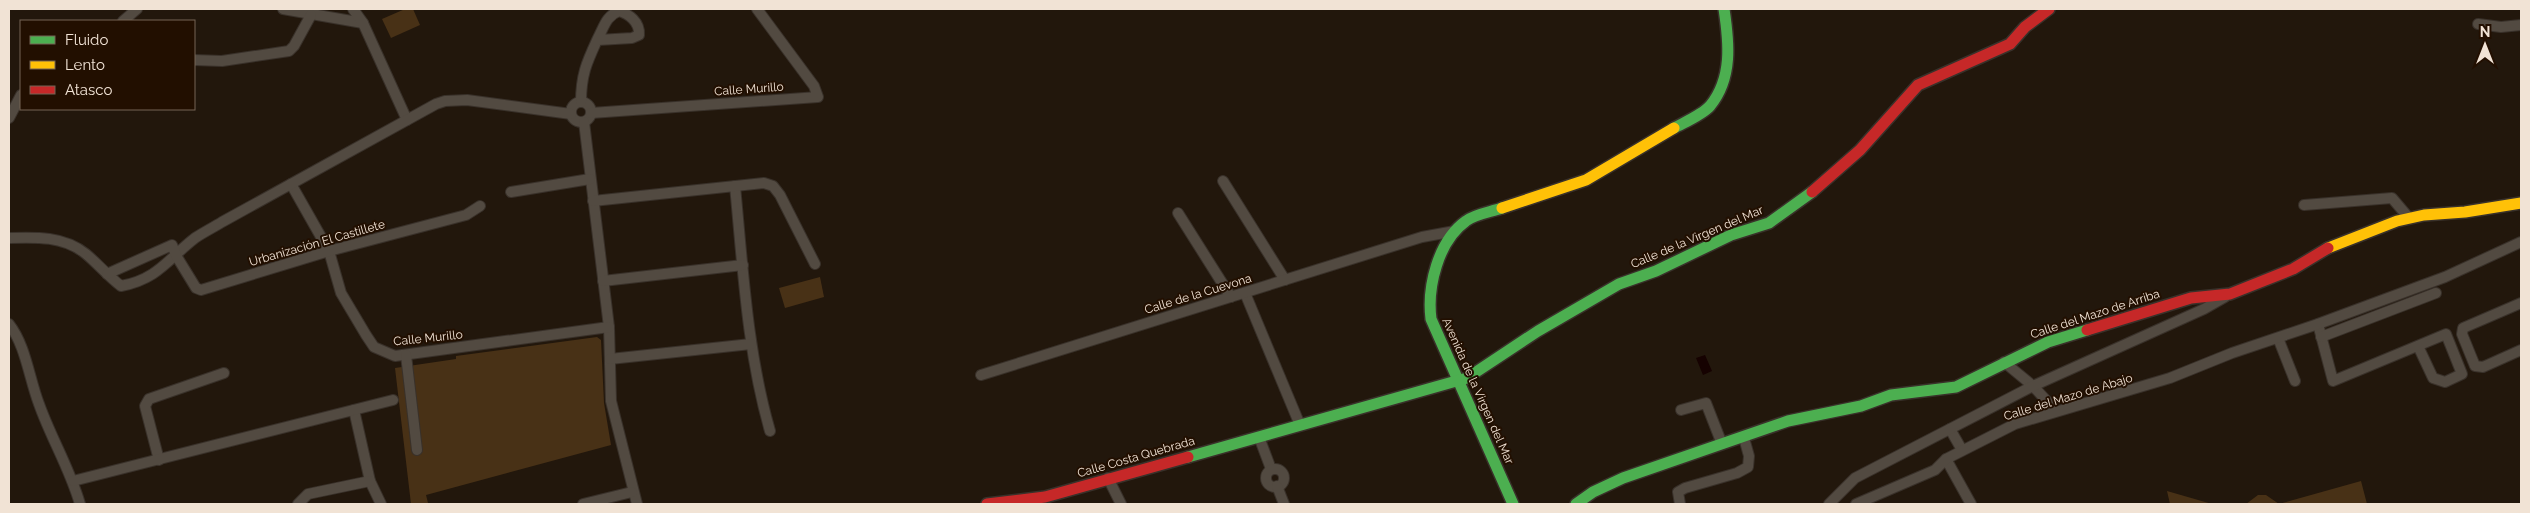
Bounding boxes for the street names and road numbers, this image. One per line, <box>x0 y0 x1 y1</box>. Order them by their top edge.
street label: Calle Murillo <box>714 80 784 98</box>
street label: Calle de la Virgen del Mar <box>1629 202 1766 271</box>
street label: Urbanización El Castillete <box>248 217 386 269</box>
street label: Calle de la Cuevona <box>1143 271 1253 317</box>
street label: Calle del Mazo de Arriba <box>2029 286 2161 342</box>
street label: Avenida de la Virgen del Mar <box>1439 316 1517 467</box>
street label: Calle Murillo <box>393 327 463 349</box>
street label: Calle del Mazo de Abajo <box>2002 371 2134 423</box>
street label: Calle Costa Quebrada <box>1076 434 1196 480</box>

